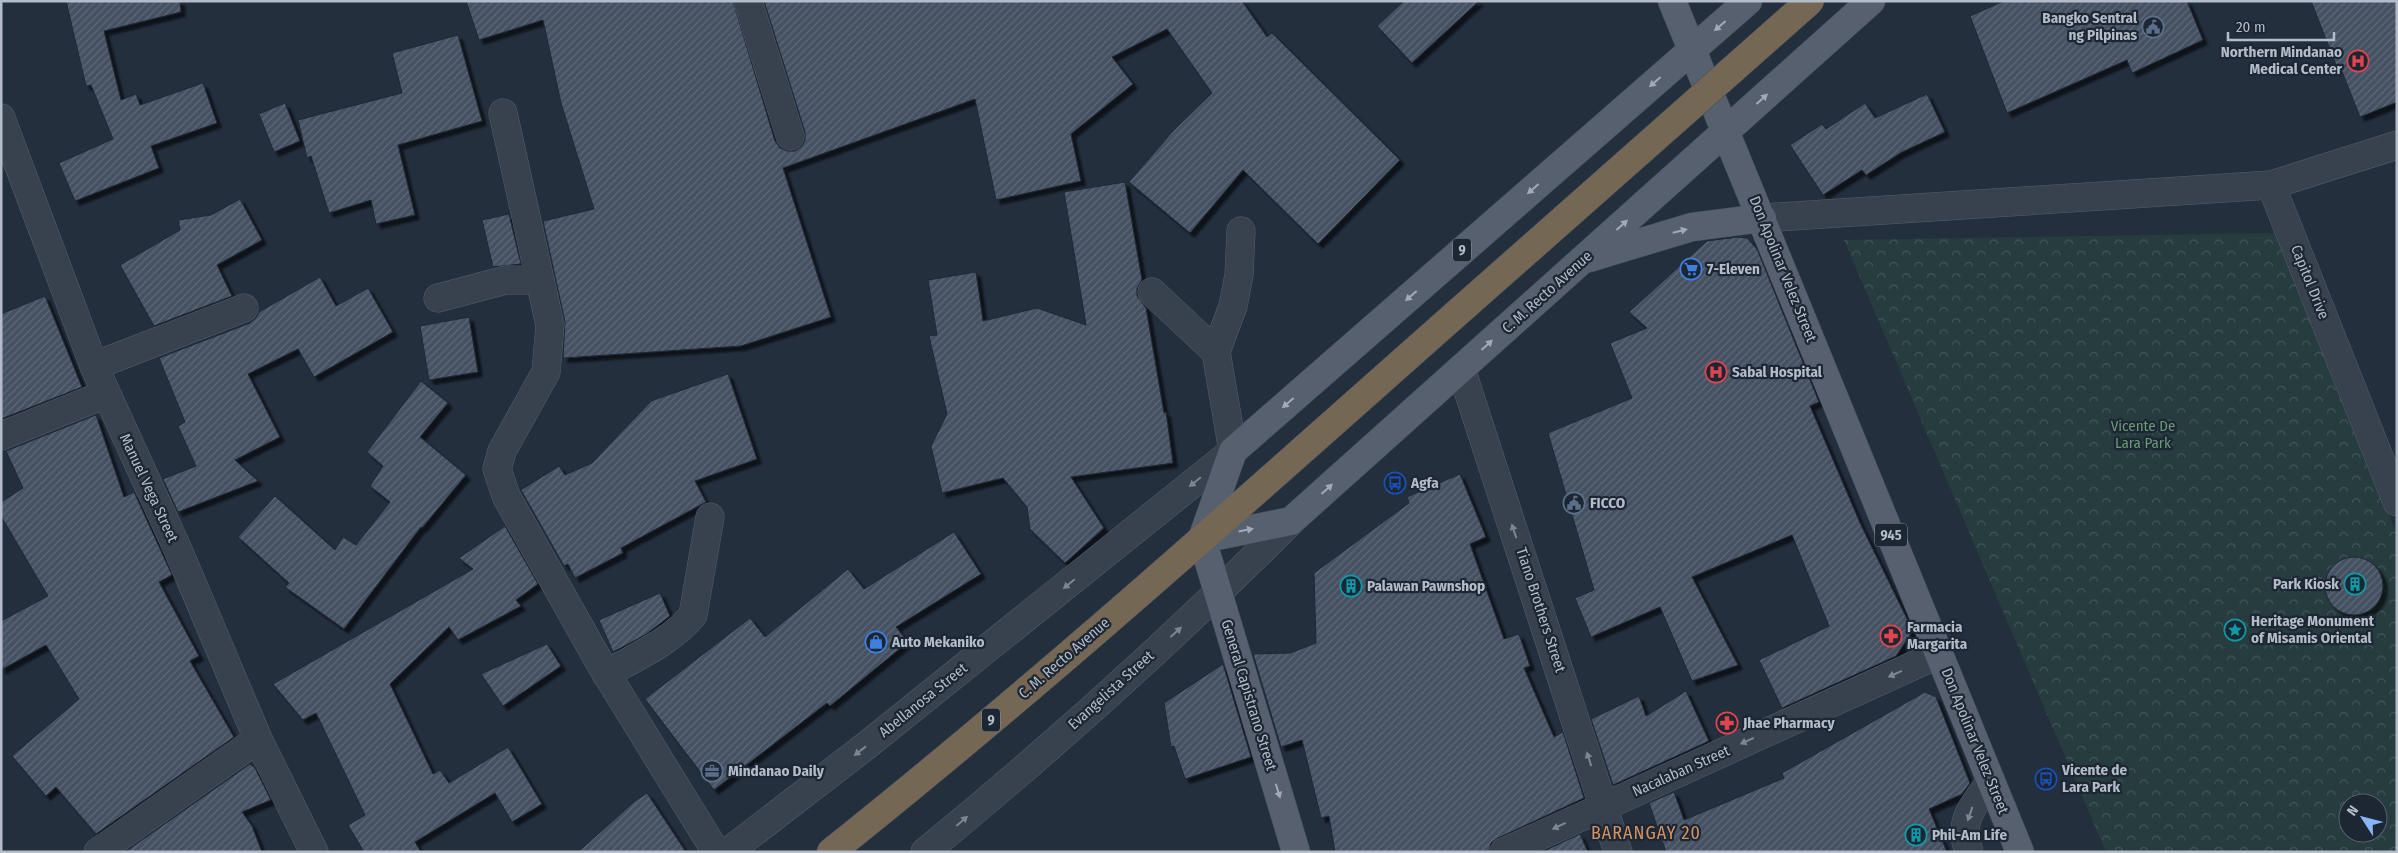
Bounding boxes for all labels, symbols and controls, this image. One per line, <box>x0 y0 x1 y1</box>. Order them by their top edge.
place label: Bangko Sentral ng Pilpinas <box>2042 9 2138 44</box>
scale bar <box>2228 10 2334 42</box>
public building icon: Bangko Sentral ng Pilpinas <box>2141 15 2165 39</box>
text: 20 m <box>2236 18 2266 36</box>
one-way arrow <box>1713 20 1726 31</box>
place label: Northern Mindanao Medical Center <box>2221 43 2343 78</box>
hospital icon: Northern Mindanao Medical Center <box>2346 49 2370 73</box>
one-way arrow <box>1650 76 1662 88</box>
one-way arrow <box>1756 93 1768 105</box>
one-way arrow <box>1527 183 1539 195</box>
street label: Don Apolinar Velez Street <box>1745 193 1821 345</box>
one-way arrow <box>1615 219 1627 231</box>
one-way arrow <box>1673 226 1688 234</box>
road number: 9 <box>1453 238 1471 262</box>
street label: Capitol Drive <box>2287 242 2333 322</box>
street label: C. M. Recto Avenue <box>1498 247 1596 337</box>
supermarket icon: 7-Eleven <box>1679 257 1703 281</box>
place label: 7-Eleven <box>1707 260 1760 278</box>
one-way arrow <box>1404 290 1417 301</box>
one-way arrow <box>1481 339 1493 351</box>
hospital icon: Sabal Hospital <box>1704 360 1728 384</box>
place label: Sabal Hospital <box>1732 363 1823 381</box>
one-way arrow <box>1282 397 1295 408</box>
park label: Vicente De Lara Park <box>2111 417 2175 452</box>
street label: Manuel Vega Street <box>116 431 182 545</box>
bus stop icon: Agfa <box>1383 471 1407 495</box>
place label: Agfa <box>1410 474 1439 492</box>
one-way arrow <box>1189 476 1202 487</box>
one-way arrow <box>1321 483 1333 495</box>
public building icon: FICCO <box>1562 491 1586 515</box>
place label: FICCO <box>1590 494 1625 512</box>
one-way arrow <box>1510 523 1518 538</box>
road number: 945 <box>1875 524 1907 546</box>
one-way arrow <box>1239 526 1254 534</box>
street label: Tiano Brothers Street <box>1512 545 1570 675</box>
building icon: Park Kiosk <box>2343 572 2367 596</box>
building icon: Palawan Pawnshop <box>1339 574 1363 598</box>
place label: Park Kiosk <box>2273 575 2339 593</box>
place label: Palawan Pawnshop <box>1367 577 1485 595</box>
one-way arrow <box>1062 578 1075 589</box>
place label: Heritage Monument of Misamis Oriental <box>2251 612 2375 647</box>
street label: C. M. Recto Avenue <box>1015 614 1113 702</box>
street label: General Capistrano Street <box>1217 617 1281 773</box>
place label: Farmacia Margarita <box>1907 618 1968 653</box>
place icon: Heritage Monument of Misamis Oriental <box>2223 618 2247 642</box>
pharmacy icon: Farmacia Margarita <box>1879 624 1903 648</box>
one-way arrow <box>1169 626 1181 638</box>
shop icon: Auto Mekaniko <box>864 630 888 654</box>
place label: Auto Mekaniko <box>891 633 985 651</box>
street label: Evangelista Street <box>1064 647 1158 733</box>
street label: Abellanosa Street <box>875 659 971 741</box>
street label: Don Apolinar Velez Street <box>1937 665 2013 817</box>
one-way arrow <box>1888 670 1902 678</box>
road number: 9 <box>982 708 1000 732</box>
pharmacy icon: Jhae Pharmacy <box>1715 711 1739 735</box>
place label: Jhae Pharmacy <box>1742 714 1835 732</box>
one-way arrow <box>1740 737 1754 745</box>
street label: Nacalaban Street <box>1630 741 1733 801</box>
one-way arrow <box>853 745 866 756</box>
one-way arrow <box>1584 752 1592 767</box>
office icon: Mindanao Daily <box>700 759 724 783</box>
place label: Vicente de Lara Park <box>2061 761 2127 796</box>
place label: Mindanao Daily <box>728 762 825 780</box>
bus stop icon: Vicente de Lara Park <box>2034 767 2058 791</box>
one-way arrow <box>1275 783 1282 798</box>
north arrow <box>2338 793 2388 843</box>
text: N <box>2344 802 2362 819</box>
one-way arrow <box>1966 807 1974 822</box>
one-way arrow <box>955 815 968 826</box>
district label: BARANGAY 20 <box>1591 822 1701 844</box>
one-way arrow <box>1552 823 1566 831</box>
building icon: Phil-Am Life <box>1904 823 1928 847</box>
place label: Phil-Am Life <box>1932 826 2007 844</box>

